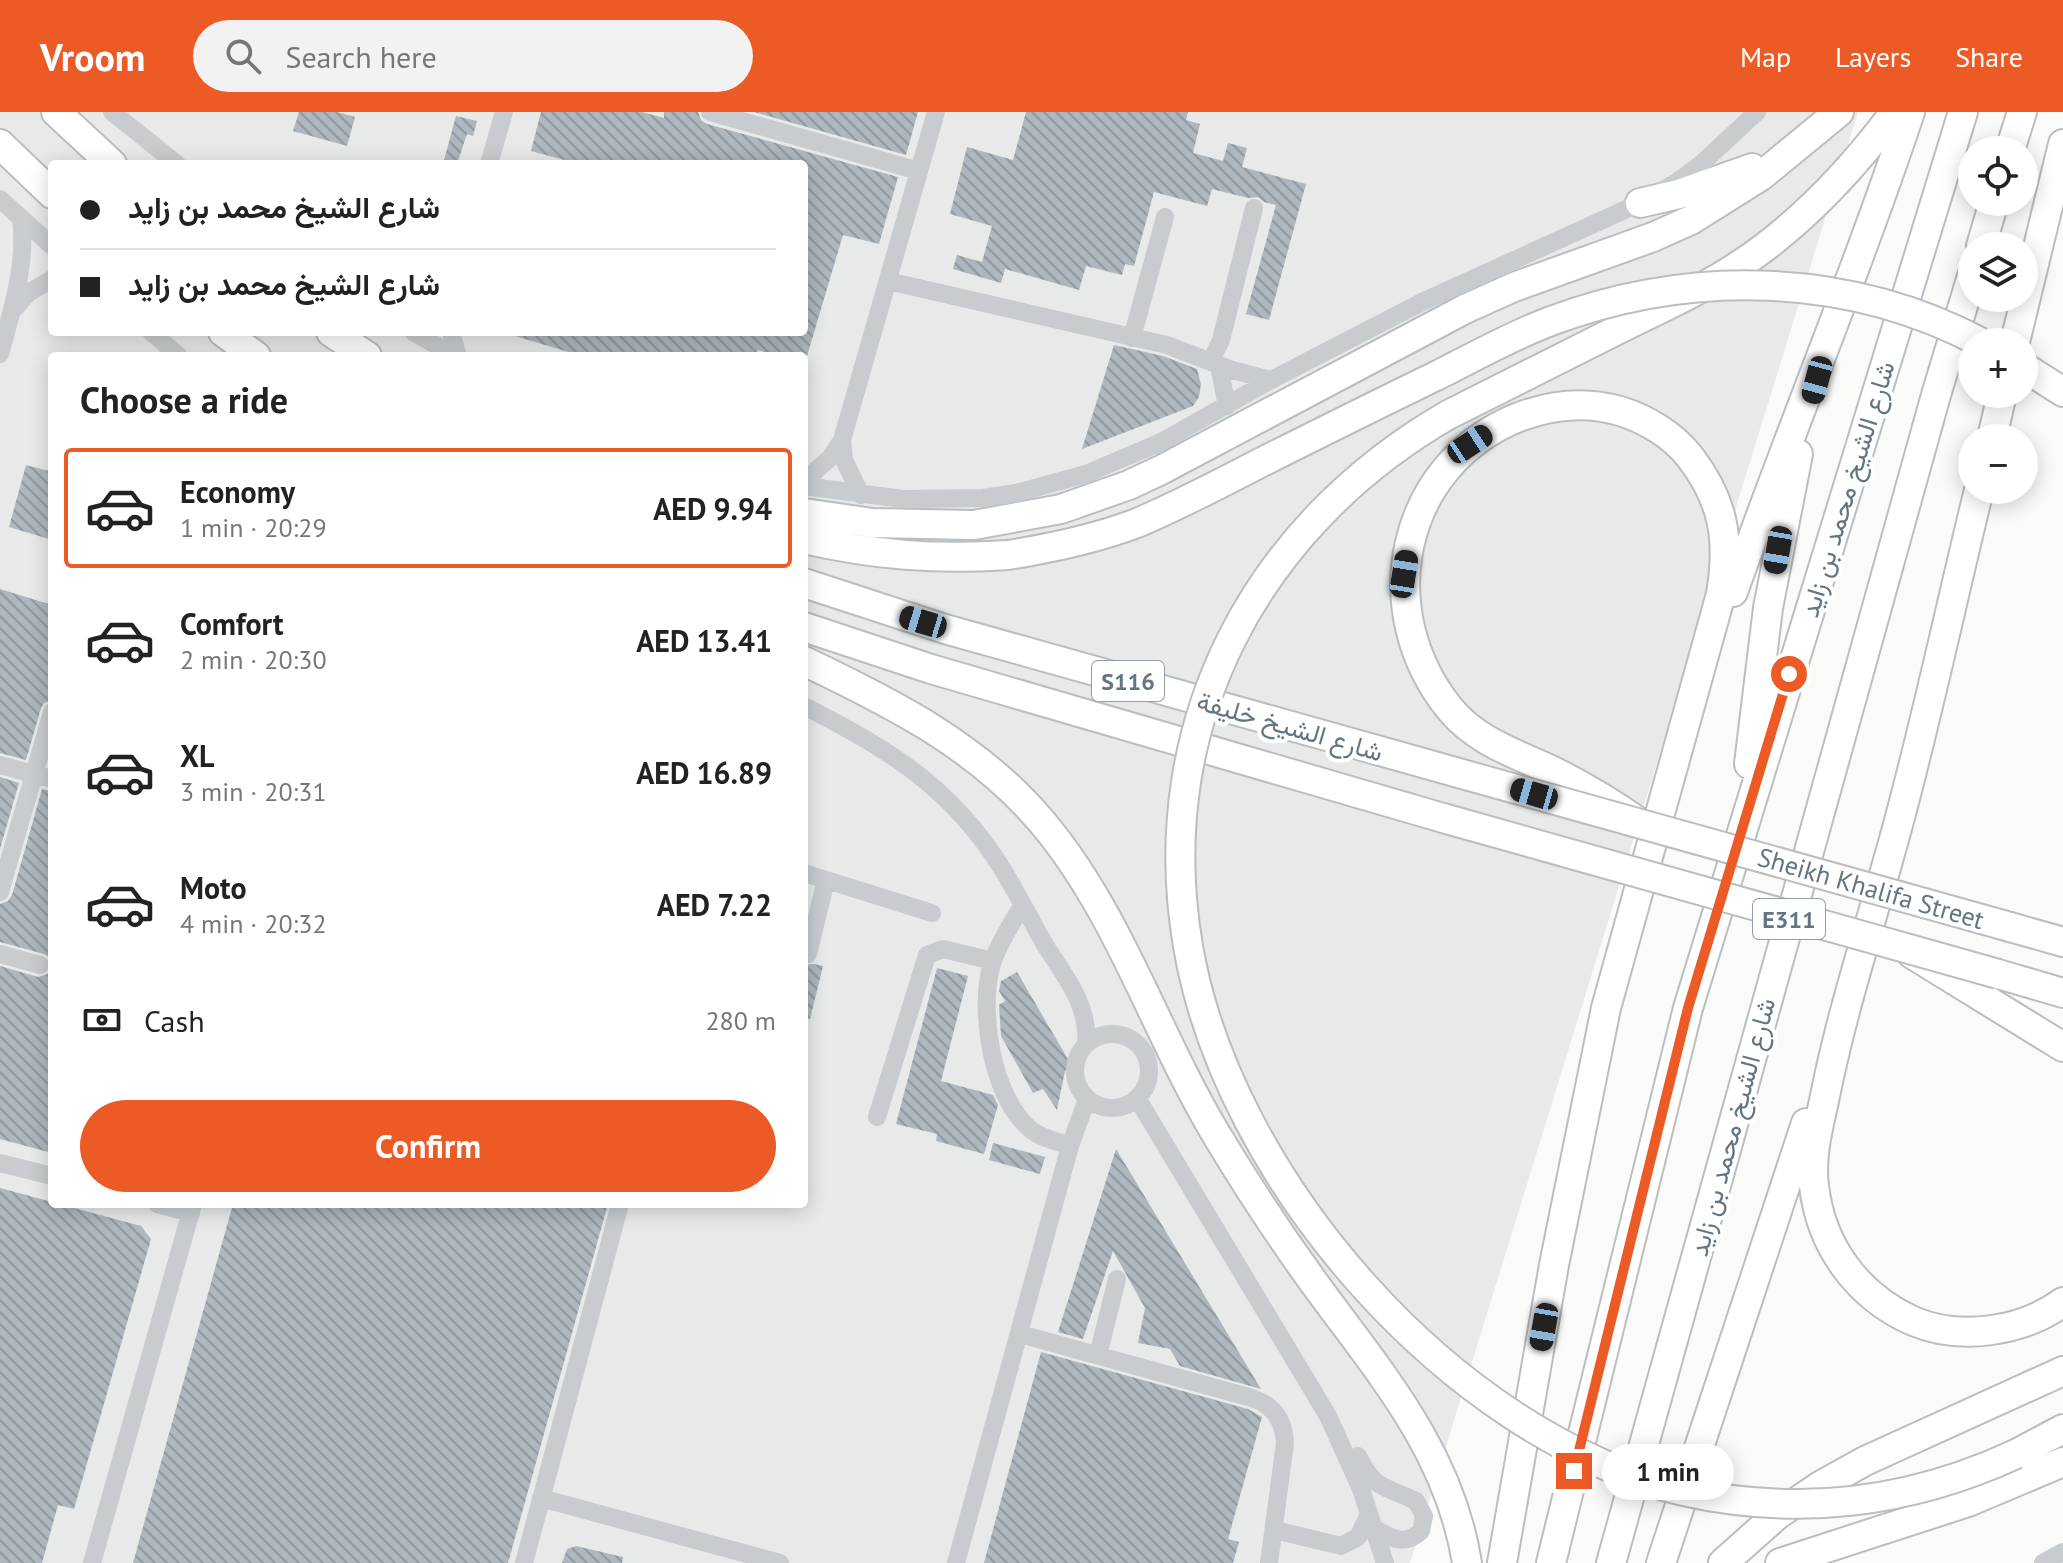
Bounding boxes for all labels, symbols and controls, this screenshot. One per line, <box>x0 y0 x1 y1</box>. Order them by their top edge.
search box <box>193 20 753 92</box>
text: Vroom <box>40 32 145 81</box>
icon: search <box>221 34 265 78</box>
text: Search here <box>285 37 437 76</box>
text: Map <box>1740 38 1791 75</box>
text: Layers <box>1835 38 1911 75</box>
text: Share <box>1955 38 2023 75</box>
map controls <box>1958 136 2038 504</box>
button: locate <box>1958 136 2038 216</box>
text: شارع الشيخ محمد بن زايد <box>128 187 440 226</box>
button: layers <box>1958 232 2038 312</box>
text: شارع الشيخ محمد بن زايد <box>128 264 440 303</box>
button: + <box>1958 328 2038 408</box>
car <box>1799 354 1835 406</box>
street label: شارع الشيخ محمد بن زايد <box>1792 357 1904 622</box>
text: Choose a ride <box>80 376 288 423</box>
car <box>1443 421 1497 467</box>
button: − <box>1958 424 2038 504</box>
icon: car <box>84 472 156 544</box>
text: Economy <box>180 472 295 511</box>
text: AED 9.94 <box>653 489 772 528</box>
text: 1 min · 20:29 <box>180 511 327 544</box>
car <box>1762 524 1794 576</box>
car <box>1388 548 1420 600</box>
icon: car <box>84 604 156 676</box>
text: Comfort <box>180 604 283 643</box>
car <box>897 604 949 640</box>
text: AED 13.41 <box>636 621 772 660</box>
text: 2 min · 20:30 <box>180 643 327 676</box>
route start <box>1771 656 1807 692</box>
road number: S116 <box>1092 661 1164 701</box>
street label: شارع الشيخ خليفة <box>1193 684 1387 770</box>
icon: car <box>84 736 156 808</box>
text: XL <box>180 736 214 775</box>
text: AED 16.89 <box>636 753 772 792</box>
text: 3 min · 20:31 <box>180 775 327 808</box>
car <box>1508 776 1560 812</box>
street label: Sheikh Khalifa Street <box>1754 840 1988 936</box>
icon: car <box>84 868 156 940</box>
text: Moto <box>180 868 247 907</box>
text: AED 7.22 <box>657 885 772 924</box>
road number: E311 <box>1753 899 1825 939</box>
text: 4 min · 20:32 <box>180 907 327 940</box>
street label: شارع الشيخ محمد بن زايد <box>1682 994 1784 1260</box>
icon: cash <box>80 998 124 1042</box>
text: Cash <box>144 1001 205 1040</box>
text: 280 m <box>705 1004 776 1037</box>
button: Confirm <box>80 1100 776 1192</box>
car <box>1528 1301 1560 1353</box>
callout: 1 min <box>1602 1443 1734 1499</box>
route end <box>1556 1453 1592 1489</box>
text: 1 min <box>1636 1455 1700 1488</box>

